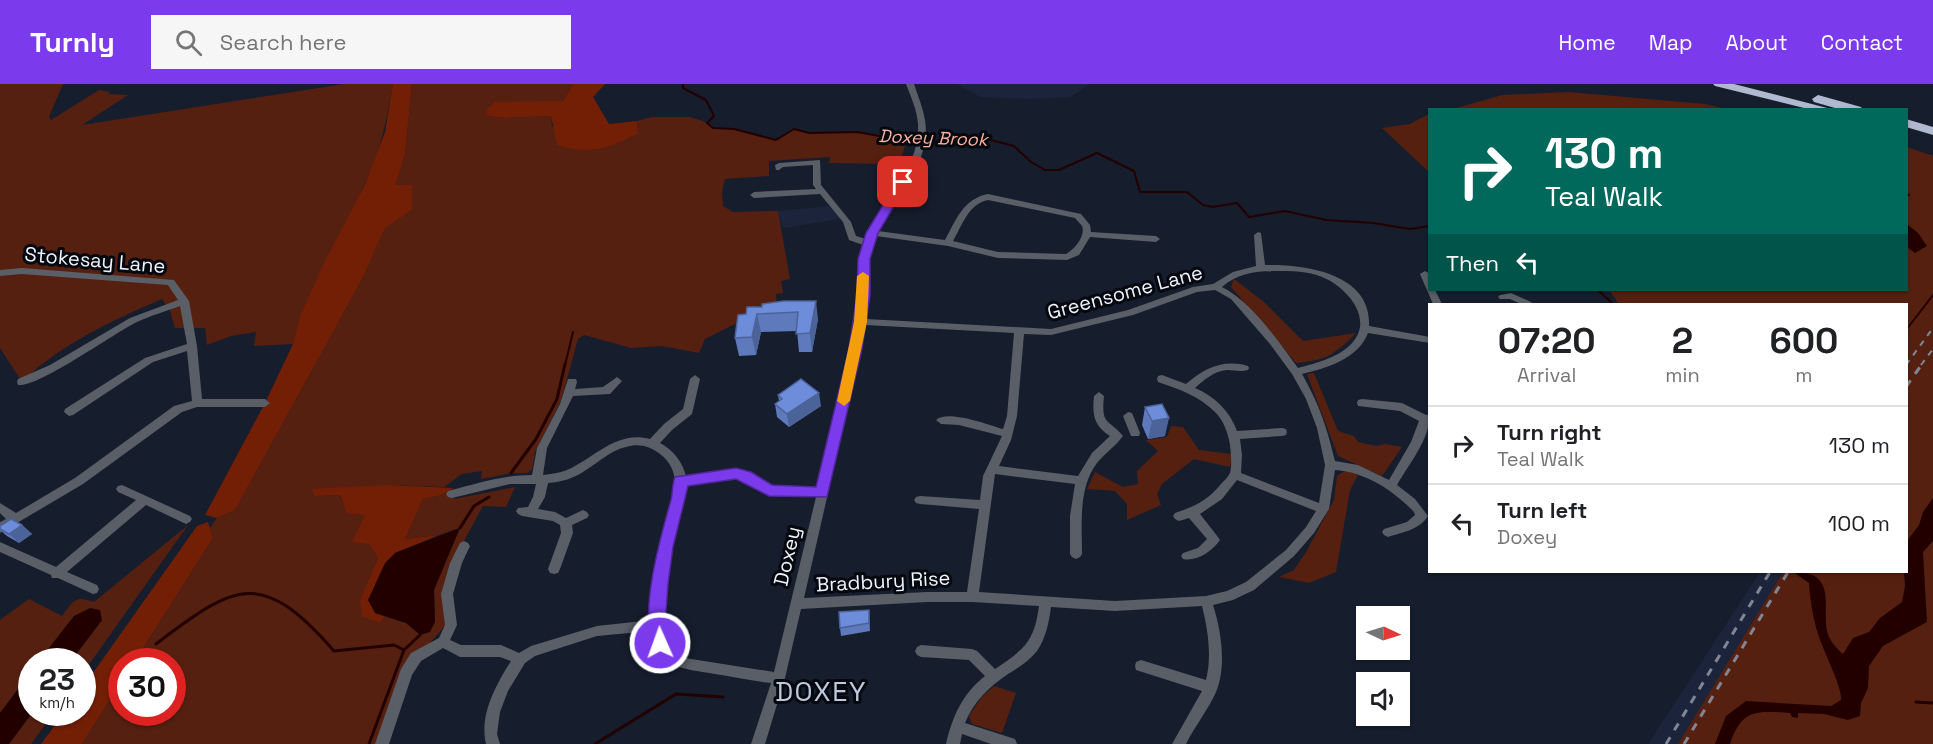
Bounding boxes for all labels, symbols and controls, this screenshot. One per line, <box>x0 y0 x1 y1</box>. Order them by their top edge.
search box <box>151 15 571 69</box>
text: Turnly <box>30 24 115 60</box>
icon: search <box>172 26 205 59</box>
text: Search here <box>220 28 347 56</box>
text: Home <box>1558 29 1616 56</box>
text: Map <box>1649 29 1693 56</box>
text: About <box>1726 29 1788 56</box>
text: Contact <box>1821 29 1903 56</box>
water label: Doxey Brook <box>878 124 990 151</box>
text: 130 m <box>1545 127 1663 180</box>
icon: right <box>1446 132 1524 210</box>
pin <box>877 156 928 207</box>
icon: arrive <box>886 165 919 198</box>
text: Teal Walk <box>1545 179 1663 214</box>
street label: Stokesay Lane <box>24 241 166 279</box>
icon: left <box>1511 246 1544 279</box>
text: Then <box>1446 249 1499 277</box>
street label: Greensome Lane <box>1044 259 1206 325</box>
text: 07:20 <box>1498 318 1596 364</box>
text: 2 <box>1672 318 1693 364</box>
text: 600 <box>1769 318 1838 364</box>
text: Arrival <box>1517 362 1576 388</box>
text: min <box>1665 362 1700 388</box>
text: m <box>1795 362 1812 388</box>
text: Turn right <box>1497 418 1602 446</box>
icon: right <box>1446 429 1479 462</box>
text: 130 m <box>1829 431 1890 459</box>
text: Teal Walk <box>1497 446 1584 472</box>
text: Turn left <box>1497 496 1587 524</box>
icon: left <box>1446 507 1479 540</box>
text: 100 m <box>1828 509 1890 537</box>
street label: Doxey <box>768 524 806 588</box>
text: Doxey <box>1497 524 1557 550</box>
street label: Bradbury Rise <box>815 564 951 598</box>
north arrow <box>1356 606 1410 660</box>
map controls <box>1356 606 1410 726</box>
position arrow <box>628 611 692 675</box>
speed limit sign: 30 <box>108 648 186 726</box>
text: 23 <box>39 660 75 699</box>
button: sound <box>1356 672 1410 726</box>
district label: DOXEY <box>775 674 867 709</box>
text: km/h <box>39 693 75 712</box>

